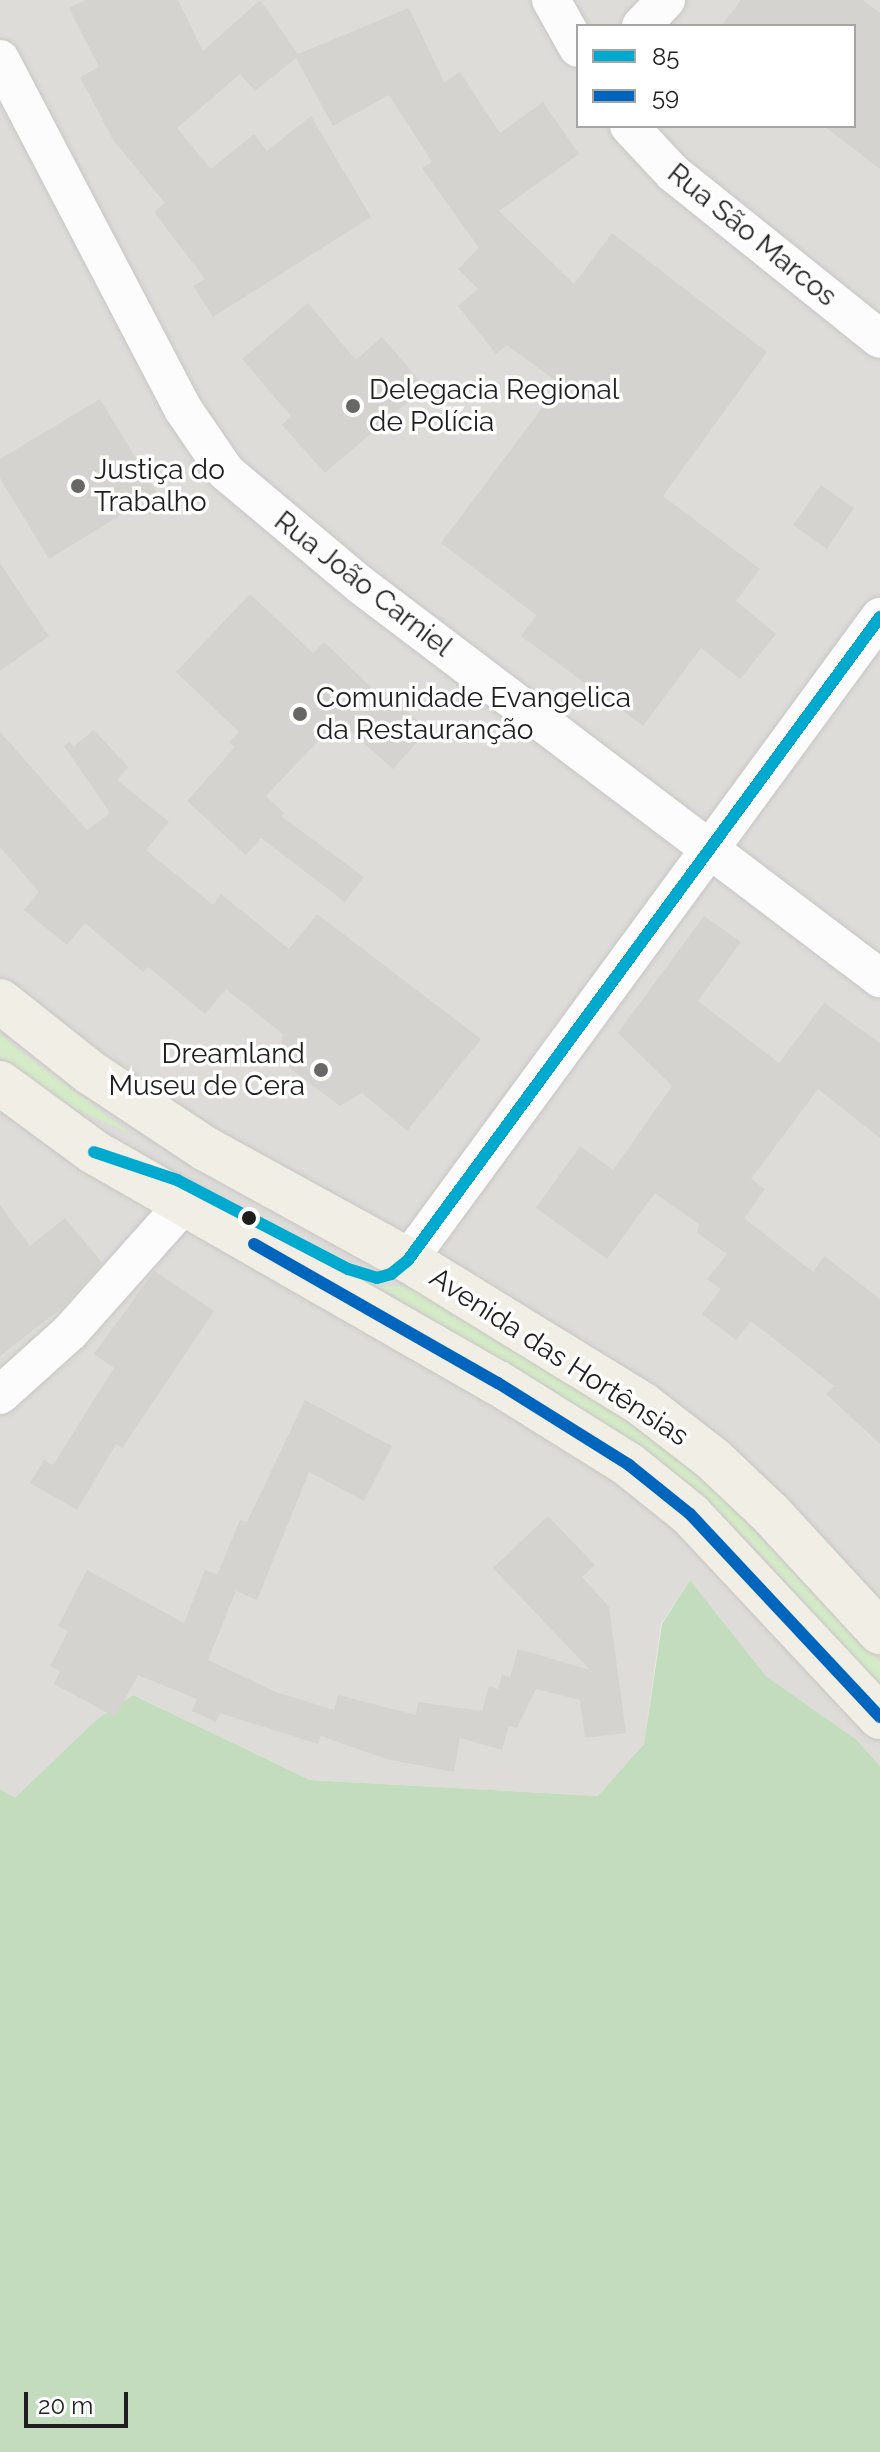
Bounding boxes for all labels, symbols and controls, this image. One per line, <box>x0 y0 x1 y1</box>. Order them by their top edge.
legend <box>576 24 856 128</box>
text: 85 <box>652 42 679 71</box>
text: 59 <box>652 82 679 111</box>
street label: Rua São Marcos <box>661 157 843 313</box>
place label: Delegacia Regional de Polícia <box>369 373 619 439</box>
marker: Delegacia Regional de Polícia <box>344 397 362 415</box>
place label: Justiça do Trabalho <box>94 453 225 519</box>
marker: Justiça do Trabalho <box>69 477 87 495</box>
street label: Rua João Carniel <box>267 504 459 664</box>
place label: Comunidade Evangelica da Restauranção <box>316 681 631 747</box>
marker: Comunidade Evangelica da Restauranção <box>291 705 309 723</box>
place label: Dreamland Museu de Cera <box>108 1037 305 1103</box>
marker: Dreamland Museu de Cera <box>312 1061 330 1079</box>
unlabelled marker <box>241 1210 257 1226</box>
street label: Avenida das Hortênsias <box>423 1261 695 1453</box>
scale bar <box>28 2376 132 2426</box>
text: 20 m <box>38 2391 93 2420</box>

